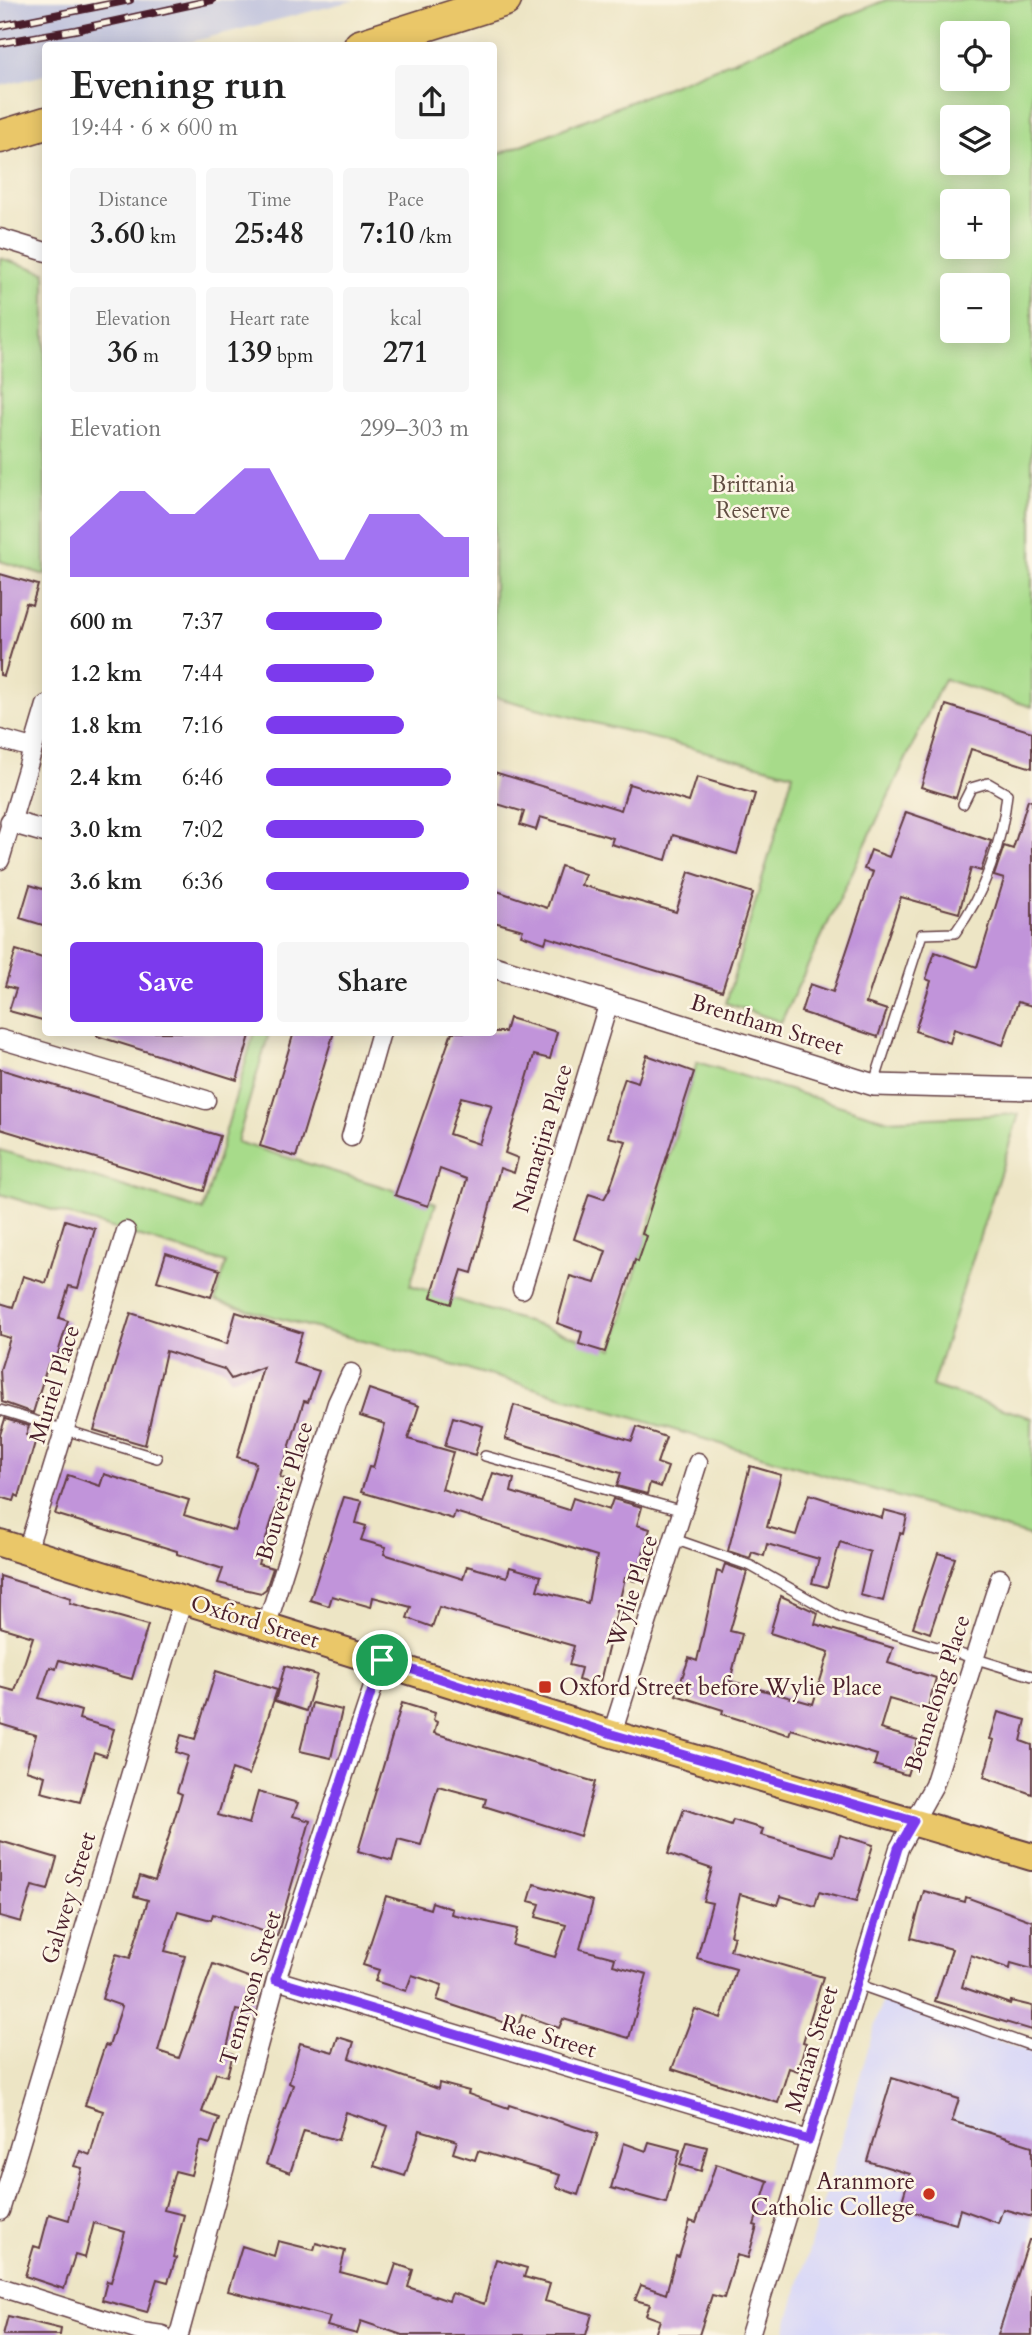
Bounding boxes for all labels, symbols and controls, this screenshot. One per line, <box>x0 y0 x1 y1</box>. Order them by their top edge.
map controls <box>940 21 1010 343</box>
button: locate <box>940 21 1010 91</box>
text: Evening run <box>70 60 286 112</box>
button: share <box>395 65 469 139</box>
button: layers <box>940 105 1010 175</box>
text: 19:44 · 6 × 600 m <box>70 112 238 143</box>
text: Distance <box>98 187 168 213</box>
text: Time <box>248 187 291 213</box>
text: Pace <box>387 187 424 213</box>
button: + <box>940 189 1010 259</box>
text: 3.60 <box>90 213 145 254</box>
text: 25:48 <box>234 213 305 254</box>
text: 7:10 <box>360 213 414 254</box>
text: km <box>145 224 176 250</box>
text: /km <box>414 224 452 250</box>
button: − <box>940 273 1010 343</box>
text: Elevation <box>95 306 171 332</box>
text: Heart rate <box>229 306 310 332</box>
text: kcal <box>390 306 422 332</box>
text: 36 <box>107 332 138 373</box>
text: 139 <box>226 332 272 373</box>
text: 271 <box>383 332 429 373</box>
text: m <box>138 343 159 369</box>
text: bpm <box>272 343 313 369</box>
text: Elevation <box>70 413 161 444</box>
text: 299–303 m <box>360 413 469 444</box>
park label: Brittania Reserve <box>711 469 795 526</box>
text: 600 m <box>70 606 133 637</box>
text: 7:37 <box>182 606 223 637</box>
text: 1.2 km <box>70 658 142 689</box>
text: 7:44 <box>182 658 223 689</box>
text: 1.8 km <box>70 710 142 741</box>
text: 7:16 <box>182 710 223 741</box>
text: 2.4 km <box>70 762 142 793</box>
text: 6:46 <box>182 762 223 793</box>
text: 3.0 km <box>70 814 142 845</box>
text: 7:02 <box>182 814 223 845</box>
text: 3.6 km <box>70 866 142 897</box>
text: 6:36 <box>182 866 223 897</box>
button: Save <box>70 942 263 1022</box>
button: Share <box>277 942 469 1022</box>
street label: Brentham Street <box>687 987 847 1062</box>
street label: Namatjira Place <box>505 1060 580 1216</box>
street label: Muriel Place <box>22 1321 87 1447</box>
street label: Bouverie Place <box>249 1417 320 1565</box>
street label: Wylie Place <box>599 1531 665 1652</box>
street label: Oxford Street <box>187 1587 323 1656</box>
street label: Bennelong Place <box>897 1611 977 1776</box>
pin <box>352 1630 412 1690</box>
icon: arrive <box>363 1641 401 1679</box>
place label: Oxford Street before Wylie Place <box>559 1672 882 1703</box>
marker: Oxford Street before Wylie Place <box>537 1679 553 1695</box>
street label: Galwey Street <box>34 1828 103 1968</box>
street label: Tennyson Street <box>212 1907 289 2069</box>
street label: Marian Street <box>778 1982 845 2116</box>
street label: Rae Street <box>498 2007 600 2066</box>
place label: Aranmore Catholic College <box>751 2166 915 2223</box>
marker: Aranmore Catholic College <box>921 2186 937 2202</box>

